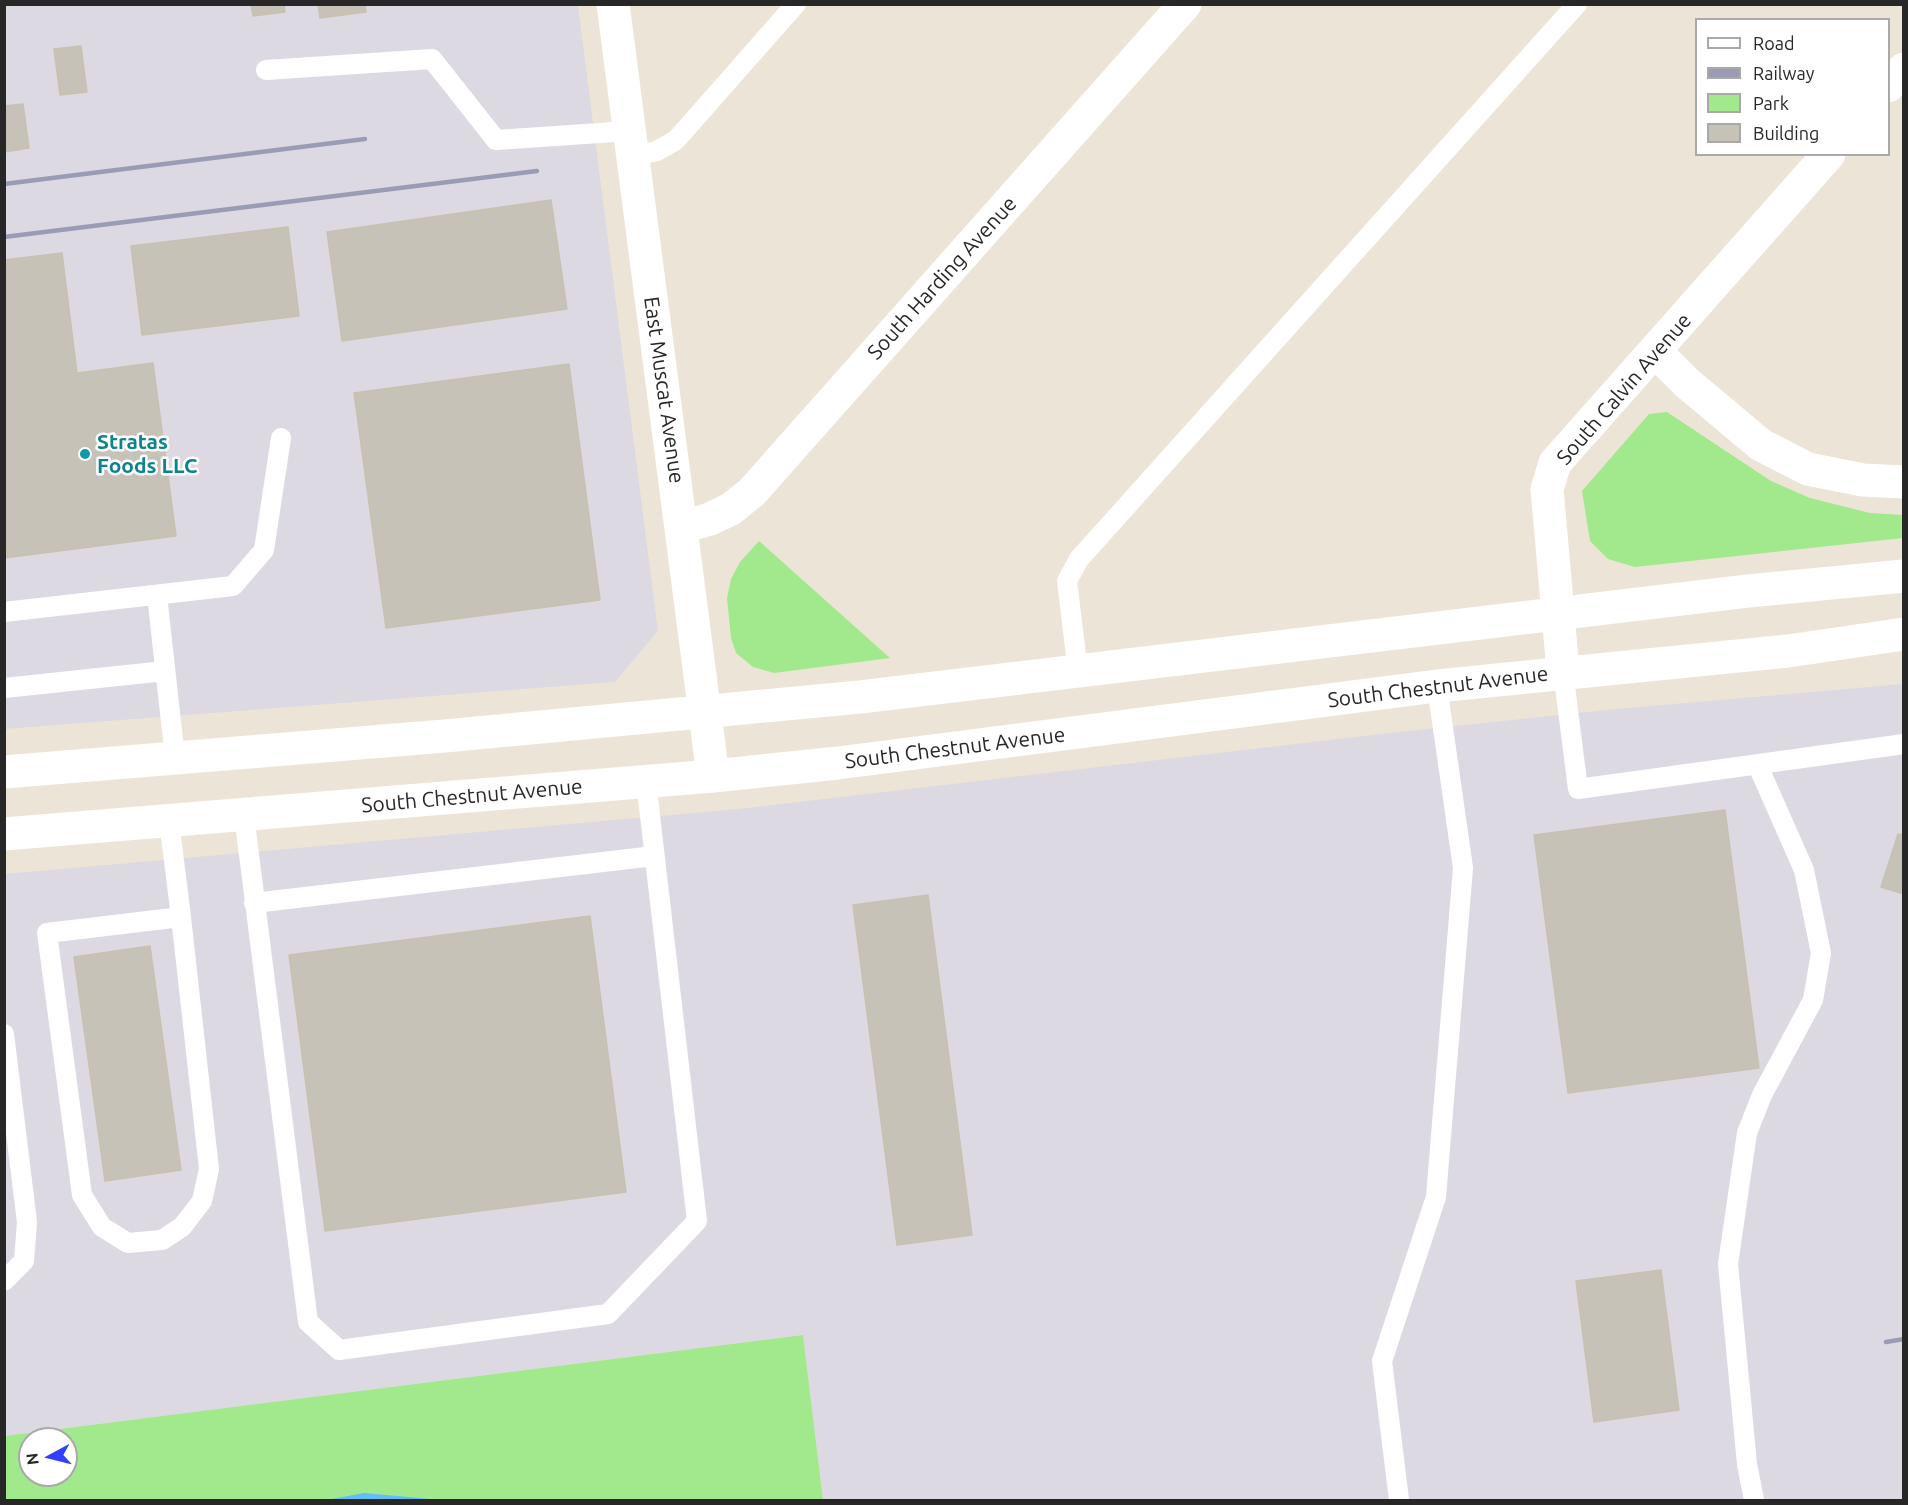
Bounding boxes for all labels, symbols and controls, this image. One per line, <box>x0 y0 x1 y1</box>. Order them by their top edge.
legend <box>1695 18 1890 156</box>
text: Road <box>1753 33 1795 53</box>
text: Railway <box>1753 63 1814 83</box>
text: Park <box>1753 93 1789 113</box>
text: Building <box>1753 123 1819 143</box>
street label: South Harding Avenue <box>862 191 1022 365</box>
street label: East Muscat Avenue <box>638 295 690 485</box>
street label: South Calvin Avenue <box>1551 308 1697 470</box>
place label: Stratas Foods LLC <box>97 429 197 479</box>
marker: Stratas Foods LLC <box>78 447 92 461</box>
street label: South Chestnut Avenue <box>1326 661 1550 713</box>
street label: South Chestnut Avenue <box>843 722 1067 774</box>
street label: South Chestnut Avenue <box>360 774 584 818</box>
north arrow <box>18 1427 78 1487</box>
text: N <box>22 1452 42 1466</box>

